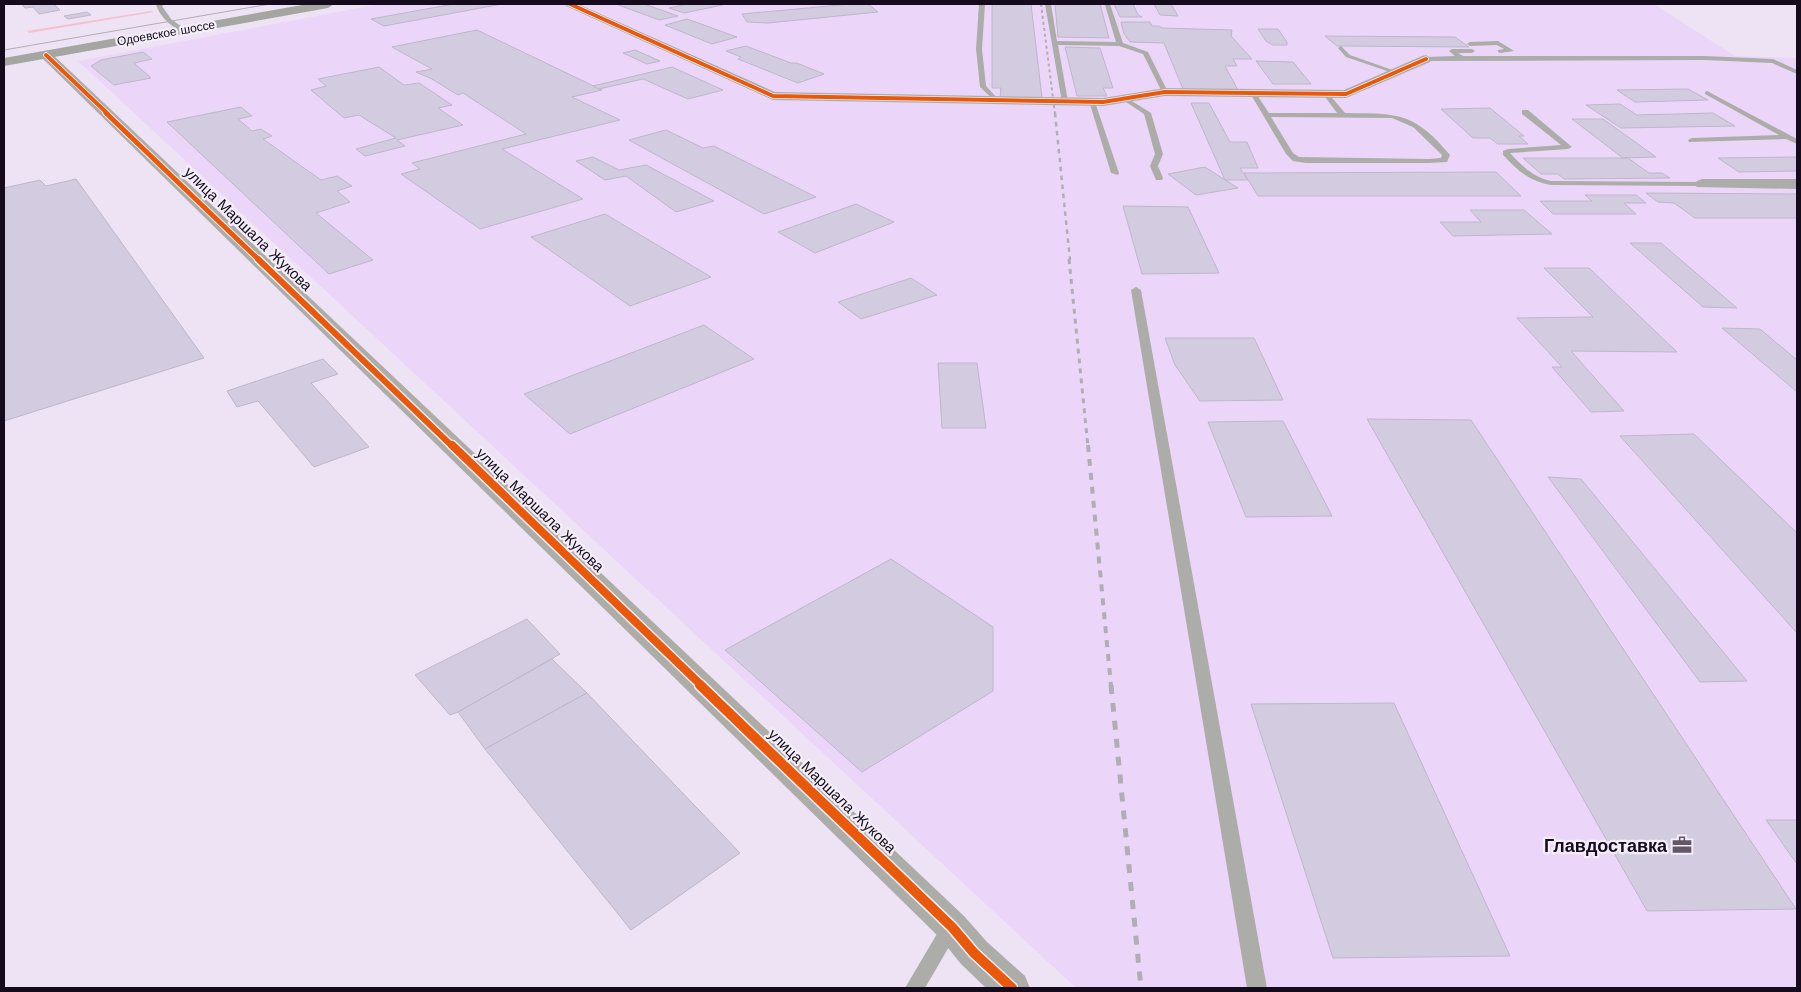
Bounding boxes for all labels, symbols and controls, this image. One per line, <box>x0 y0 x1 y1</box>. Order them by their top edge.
street label: Одоевское шоссе <box>116 17 217 49</box>
street label: улица Маршала Жукова <box>180 163 316 295</box>
street label: улица Маршала Жукова <box>472 444 608 576</box>
street label: улица Маршала Жукова <box>764 725 900 857</box>
office icon: Главдоставка <box>1671 834 1693 856</box>
place label: Главдоставка <box>1544 835 1668 856</box>

